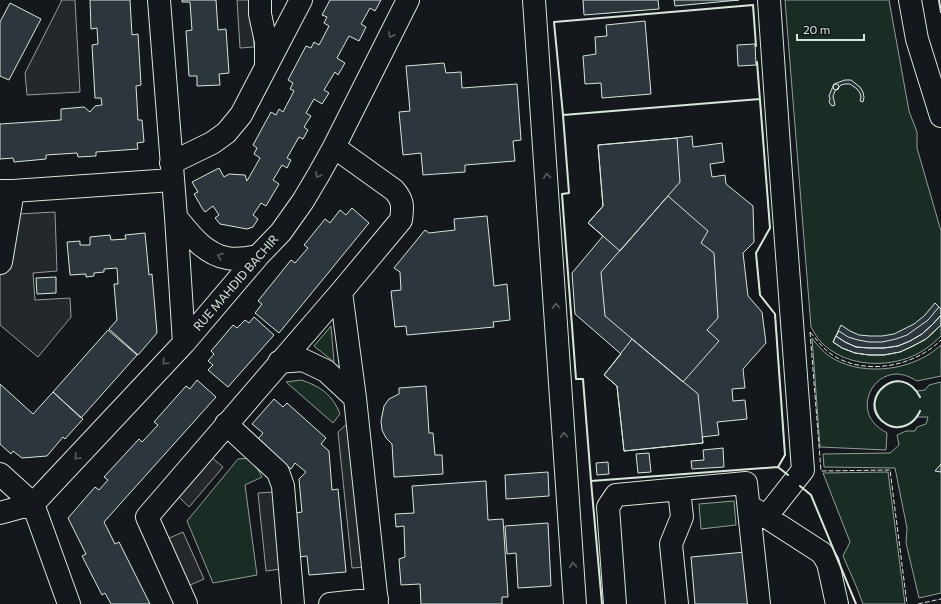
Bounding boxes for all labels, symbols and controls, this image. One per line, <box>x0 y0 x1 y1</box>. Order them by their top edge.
scale bar <box>797 16 864 42</box>
text: 20 m <box>803 22 830 36</box>
one-way arrow <box>388 31 396 38</box>
one-way arrow <box>316 171 323 178</box>
one-way arrow <box>542 173 551 179</box>
street label: RUE MAHDID BACHIR <box>190 232 281 333</box>
one-way arrow <box>217 252 224 260</box>
one-way arrow <box>551 303 560 309</box>
one-way arrow <box>163 357 170 365</box>
one-way arrow <box>560 432 569 438</box>
one-way arrow <box>74 452 81 460</box>
one-way arrow <box>568 562 577 568</box>

